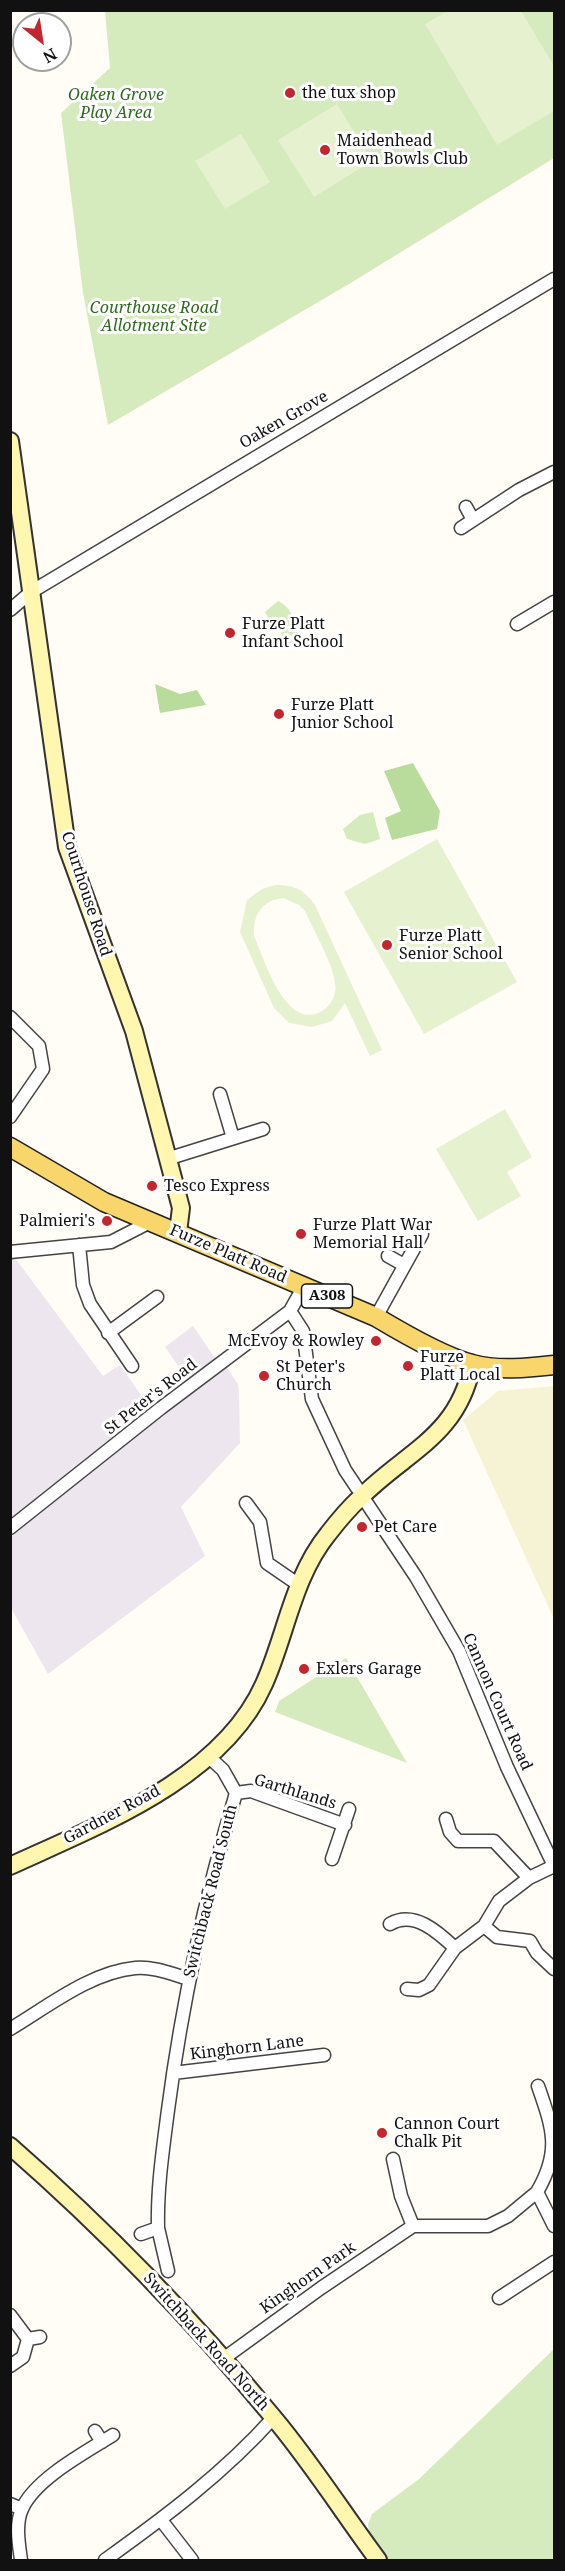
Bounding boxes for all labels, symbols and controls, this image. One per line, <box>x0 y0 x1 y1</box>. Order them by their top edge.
north arrow <box>12 12 72 72</box>
text: N <box>39 43 61 69</box>
place label: the tux shop <box>302 83 396 103</box>
park label: Oaken Grove Play Area <box>68 85 164 123</box>
marker: the tux shop <box>283 86 297 100</box>
place label: Maidenhead Town Bowls Club <box>337 131 468 169</box>
marker: Maidenhead Town Bowls Club <box>318 143 332 157</box>
park label: Courthouse Road Allotment Site <box>90 298 218 336</box>
street label: Oaken Grove <box>236 387 332 453</box>
place label: Furze Platt Infant School <box>242 614 343 652</box>
marker: Furze Platt Infant School <box>223 626 237 640</box>
place label: Furze Platt Junior School <box>291 695 393 733</box>
marker: Furze Platt Junior School <box>272 707 286 721</box>
street label: Courthouse Road <box>57 829 115 959</box>
place label: Furze Platt Senior School <box>399 926 503 964</box>
marker: Furze Platt Senior School <box>380 938 394 952</box>
place label: Tesco Express <box>164 1176 270 1196</box>
marker: Tesco Express <box>145 1179 159 1193</box>
place label: Palmieri's <box>19 1211 95 1231</box>
marker: Palmieri's <box>100 1214 114 1228</box>
place label: Furze Platt War Memorial Hall <box>313 1215 432 1253</box>
street label: Furze Platt Road <box>166 1221 290 1287</box>
marker: Furze Platt War Memorial Hall <box>294 1227 308 1241</box>
road number: A308 <box>302 1284 352 1308</box>
place label: McEvoy & Rowley <box>228 1331 364 1351</box>
marker: McEvoy & Rowley <box>369 1334 383 1348</box>
place label: Furze Platt Local <box>420 1347 500 1385</box>
street label: St Peter's Road <box>101 1355 201 1439</box>
place label: St Peter's Church <box>276 1357 345 1395</box>
marker: Furze Platt Local <box>401 1359 415 1373</box>
marker: St Peter's Church <box>257 1369 271 1383</box>
place label: Pet Care <box>374 1517 437 1537</box>
marker: Pet Care <box>355 1520 369 1534</box>
street label: Cannon Court Road <box>458 1630 536 1774</box>
place label: Exlers Garage <box>316 1659 421 1679</box>
marker: Exlers Garage <box>297 1662 311 1676</box>
street label: Garthlands <box>252 1770 338 1814</box>
street label: Gardner Road <box>60 1781 164 1849</box>
street label: Switchback Road South <box>180 1802 242 1980</box>
street label: Kinghorn Lane <box>189 2031 305 2065</box>
place label: Cannon Court Chalk Pit <box>394 2114 500 2152</box>
marker: Cannon Court Chalk Pit <box>375 2126 389 2140</box>
street label: Kinghorn Park <box>257 2238 359 2318</box>
street label: Switchback Road North <box>139 2269 273 2415</box>

